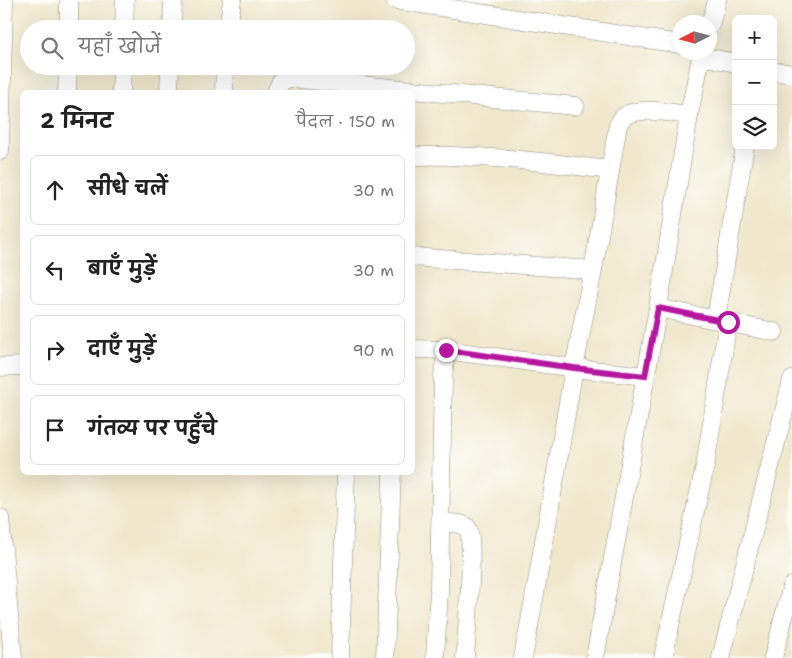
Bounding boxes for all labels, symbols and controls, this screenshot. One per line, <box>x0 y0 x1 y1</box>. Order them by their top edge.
north arrow <box>672 15 717 60</box>
map controls <box>732 15 777 150</box>
button: + <box>732 15 777 60</box>
search box <box>20 20 415 75</box>
icon: search <box>38 34 66 62</box>
text: यहाँ खोजें <box>78 34 161 59</box>
button: − <box>732 60 777 105</box>
button: layers <box>732 105 777 150</box>
text: 2 मिनट <box>40 107 113 135</box>
text: पैदल · 150 m <box>296 111 395 132</box>
icon: ahead <box>41 176 69 204</box>
text: सीधे चलें <box>88 176 167 201</box>
text: 30 m <box>353 180 394 201</box>
icon: left <box>41 256 69 284</box>
text: बाएँ मुड़ें <box>88 256 156 281</box>
text: 30 m <box>353 260 394 281</box>
route start <box>717 311 740 334</box>
icon: right <box>41 336 69 364</box>
text: दाएँ मुड़ें <box>88 336 156 361</box>
route end <box>435 339 458 362</box>
text: 90 m <box>353 340 394 361</box>
icon: arrive <box>41 416 69 444</box>
text: गंतव्य पर पहुँचे <box>88 416 217 441</box>

